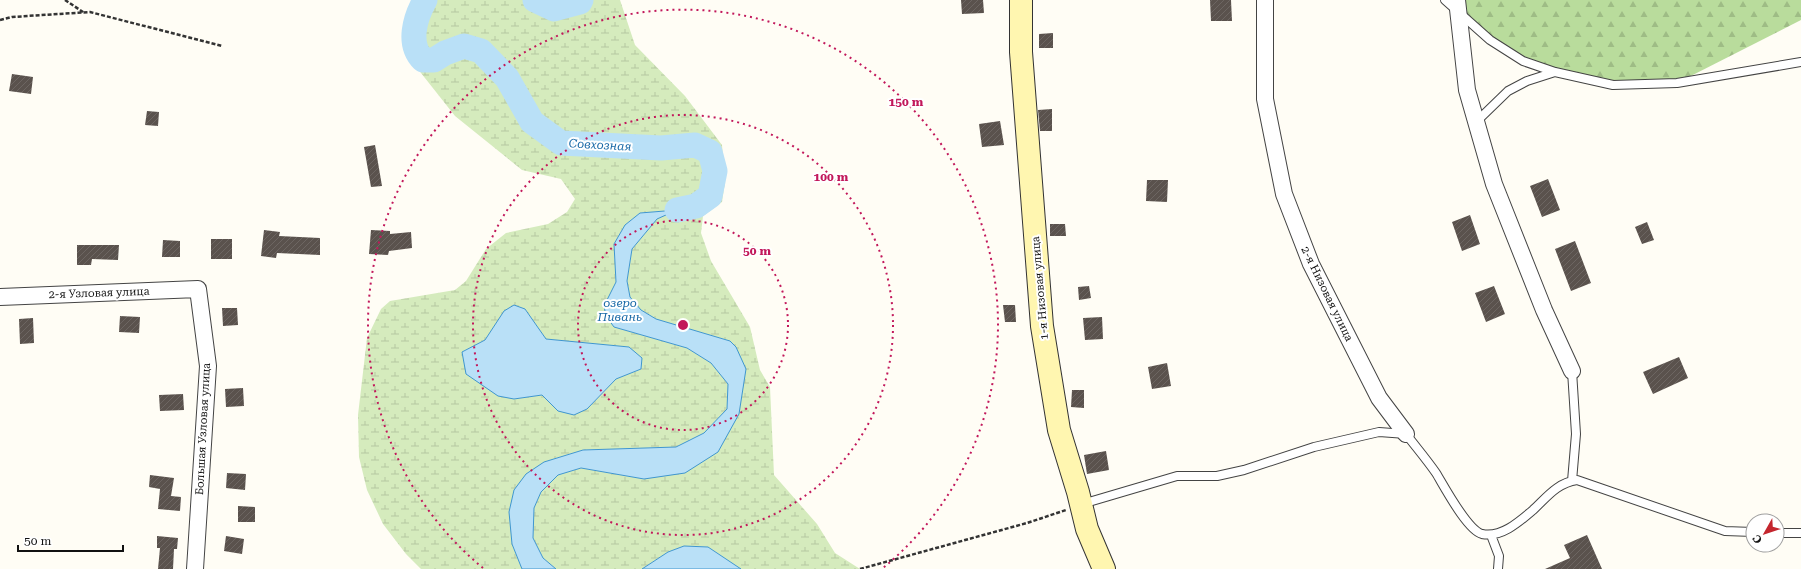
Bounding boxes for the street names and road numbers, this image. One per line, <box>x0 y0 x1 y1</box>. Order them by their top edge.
street label: 1-я Низовая улица <box>1029 236 1051 340</box>
street label: 2-я Низовая улица <box>1298 244 1356 344</box>
street label: 2-я Узловая улица <box>48 285 150 301</box>
street label: Большая Узловая улица <box>193 362 213 496</box>

